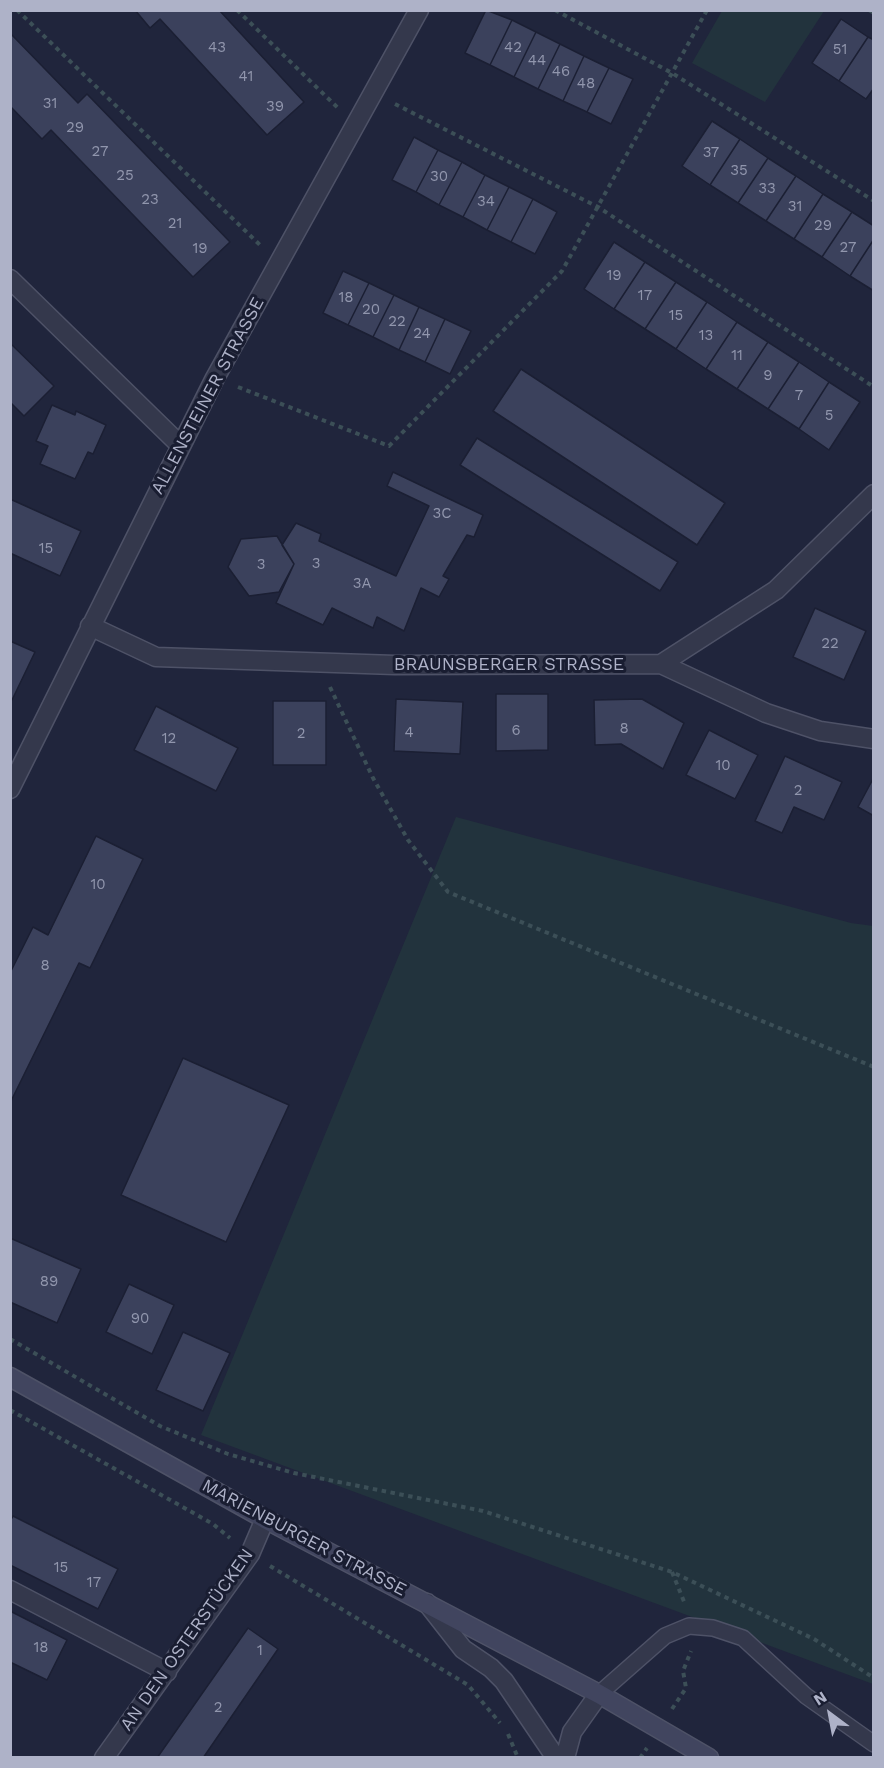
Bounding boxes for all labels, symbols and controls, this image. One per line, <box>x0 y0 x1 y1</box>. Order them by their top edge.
house number: 43 <box>208 39 226 57</box>
house number: 42 <box>504 39 522 57</box>
house number: 51 <box>833 41 847 59</box>
house number: 44 <box>528 52 546 70</box>
house number: 46 <box>552 63 570 81</box>
house number: 41 <box>239 68 253 86</box>
house number: 48 <box>577 75 595 93</box>
house number: 31 <box>43 95 57 113</box>
house number: 39 <box>266 98 284 116</box>
house number: 29 <box>66 119 84 137</box>
house number: 27 <box>92 143 108 161</box>
house number: 37 <box>703 144 719 162</box>
house number: 35 <box>730 162 748 180</box>
house number: 25 <box>116 167 134 185</box>
house number: 30 <box>430 168 448 186</box>
house number: 33 <box>758 180 776 198</box>
house number: 23 <box>141 191 159 209</box>
house number: 34 <box>477 193 495 211</box>
house number: 31 <box>788 198 802 216</box>
house number: 21 <box>168 215 182 233</box>
house number: 29 <box>814 217 832 235</box>
house number: 27 <box>840 239 856 257</box>
house number: 19 <box>192 240 208 258</box>
house number: 19 <box>606 267 622 285</box>
house number: 17 <box>638 287 652 305</box>
house number: 18 <box>338 289 354 307</box>
street label: ALLENSTEINER STRASSE <box>147 294 269 498</box>
house number: 20 <box>362 301 380 319</box>
house number: 15 <box>669 307 683 325</box>
house number: 22 <box>388 313 406 331</box>
house number: 24 <box>413 325 431 343</box>
house number: 13 <box>699 327 713 345</box>
house number: 11 <box>731 347 743 365</box>
house number: 9 <box>763 367 773 385</box>
house number: 7 <box>795 387 803 405</box>
house number: 5 <box>825 407 833 425</box>
house number: 3C <box>432 505 452 523</box>
house number: 15 <box>39 540 53 558</box>
house number: 3 <box>312 555 320 573</box>
house number: 3 <box>257 556 265 574</box>
house number: 3A <box>353 575 371 593</box>
house number: 22 <box>821 635 839 653</box>
street label: BRAUNSBERGER STRASSE <box>394 654 624 676</box>
house number: 8 <box>619 720 629 738</box>
house number: 6 <box>511 722 521 740</box>
house number: 4 <box>404 724 414 742</box>
house number: 2 <box>297 725 305 743</box>
house number: 12 <box>162 730 176 748</box>
house number: 10 <box>715 757 731 775</box>
house number: 2 <box>794 782 802 800</box>
house number: 10 <box>90 876 106 894</box>
house number: 8 <box>40 957 50 975</box>
house number: 89 <box>40 1273 58 1291</box>
house number: 90 <box>131 1310 149 1328</box>
street label: MARIENBURGER STRASSE <box>198 1475 410 1601</box>
street label: AN DEN OSTERSTÜCKEN <box>116 1545 258 1735</box>
house number: 15 <box>54 1559 68 1577</box>
house number: 17 <box>87 1574 101 1592</box>
house number: 18 <box>33 1639 49 1657</box>
house number: 1 <box>257 1642 263 1660</box>
north arrow <box>800 1684 860 1744</box>
text: N <box>810 1687 830 1710</box>
house number: 2 <box>214 1699 222 1717</box>

